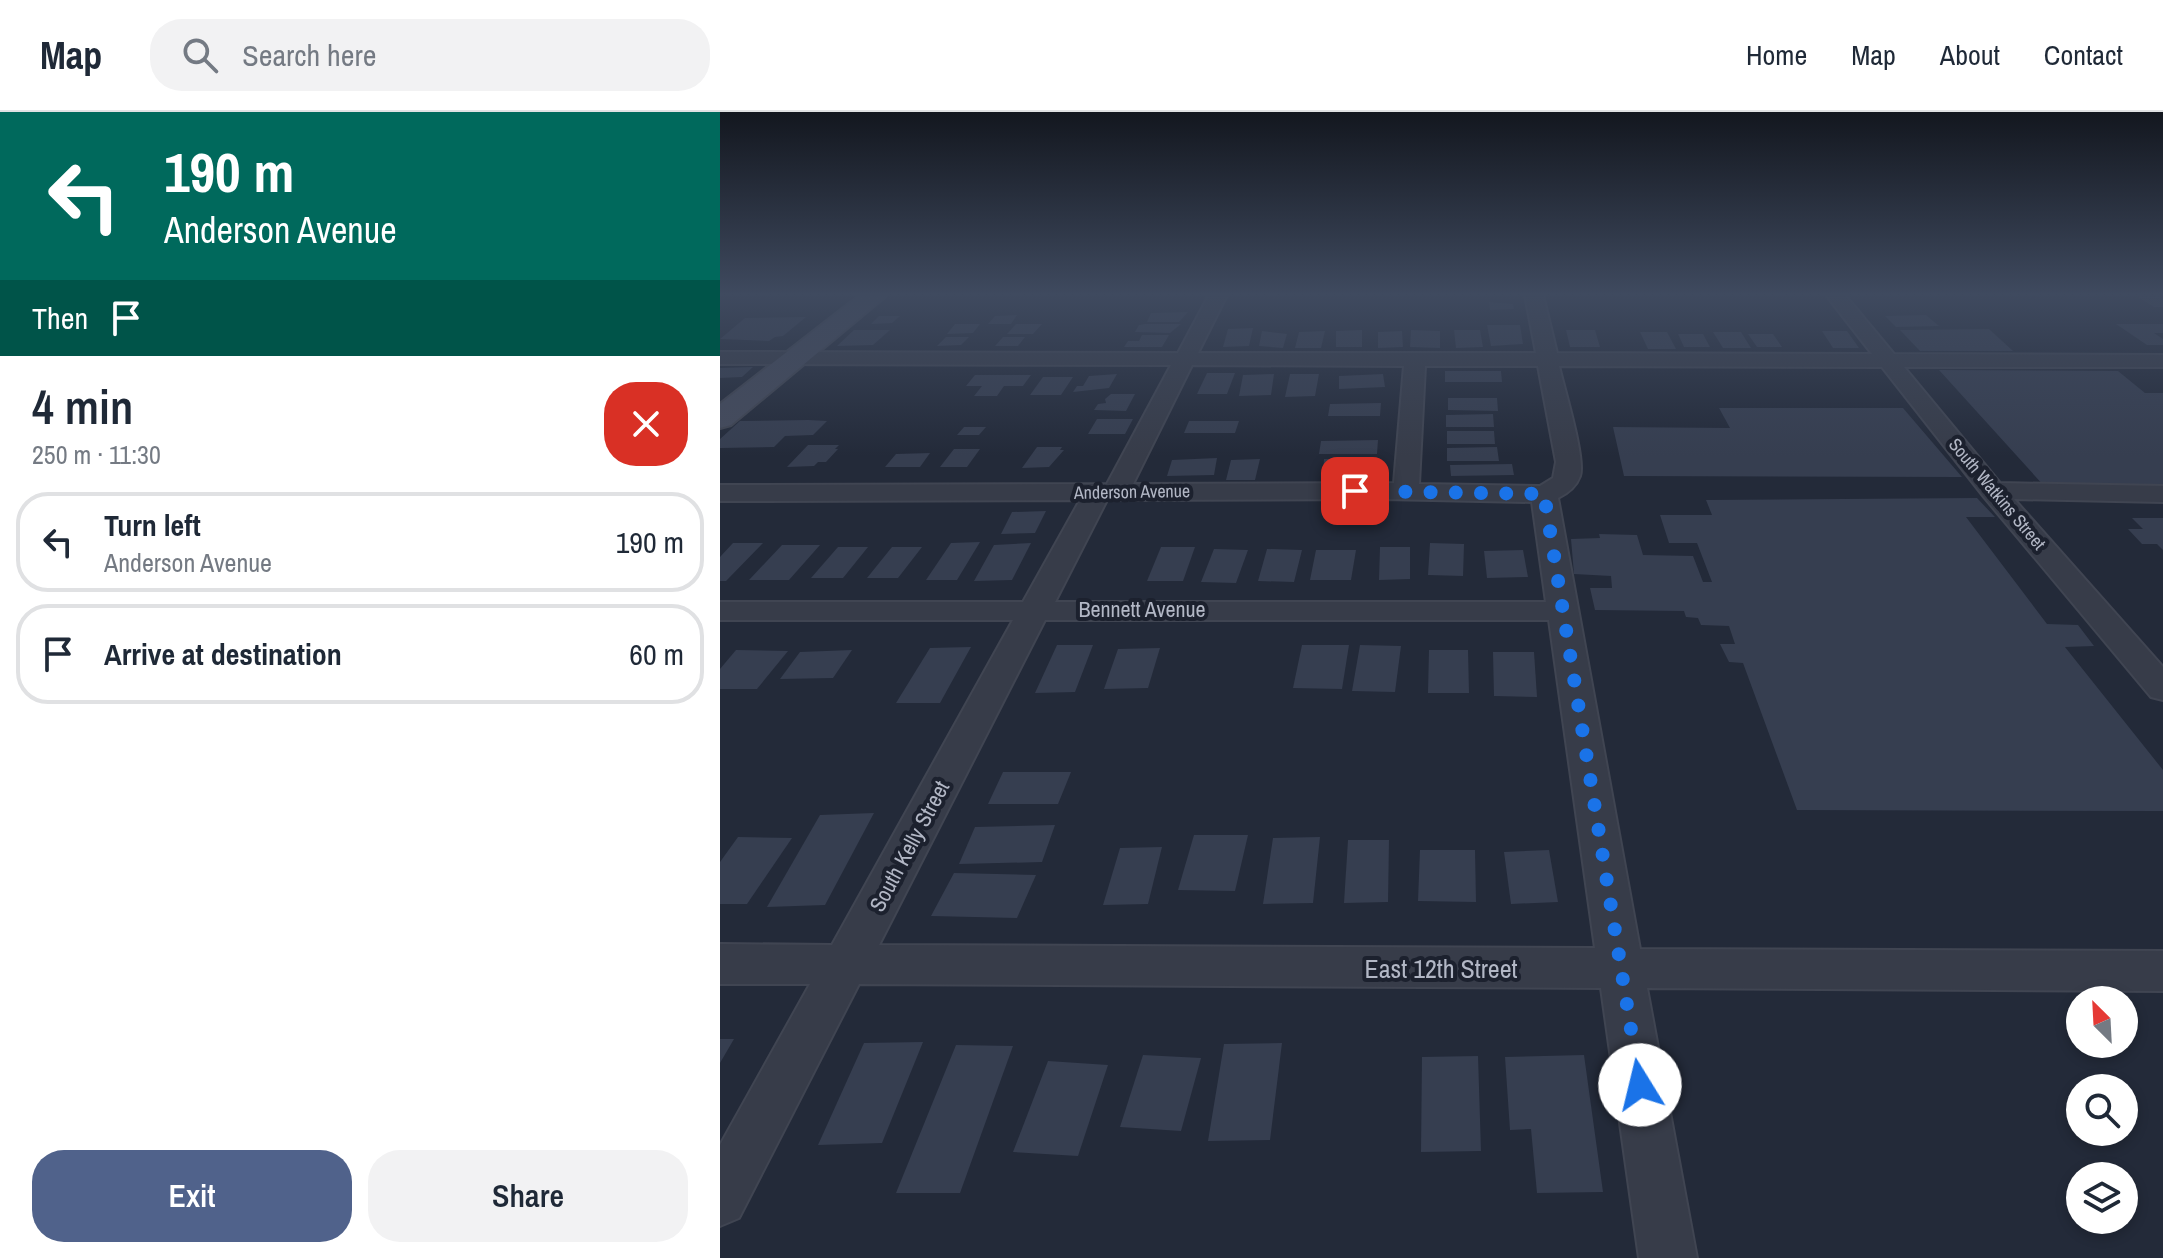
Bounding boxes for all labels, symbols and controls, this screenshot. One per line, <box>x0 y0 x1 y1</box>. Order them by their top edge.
search box <box>150 19 710 91</box>
text: Map <box>40 30 102 81</box>
icon: search <box>178 33 222 77</box>
text: Search here <box>242 35 376 75</box>
text: Home <box>1746 36 1807 74</box>
text: Map <box>1851 36 1896 74</box>
text: About <box>1940 36 2000 74</box>
text: Contact <box>2044 36 2123 74</box>
text: 190 m <box>164 134 294 209</box>
icon: left <box>32 144 136 248</box>
text: Anderson Avenue <box>164 206 397 254</box>
icon: arrive <box>104 296 148 340</box>
text: Then <box>32 298 88 338</box>
text: 4 min <box>32 374 133 439</box>
button: close <box>604 382 688 466</box>
street label: South Watkins Street <box>1943 432 2052 555</box>
text: 250 m · 11:30 <box>32 437 161 472</box>
pin <box>1321 457 1389 525</box>
icon: arrive <box>1333 469 1377 513</box>
street label: Anderson Avenue <box>1073 478 1190 505</box>
text: Turn left <box>104 505 201 545</box>
icon: left <box>36 520 80 564</box>
text: 190 m <box>616 522 684 562</box>
text: Anderson Avenue <box>104 545 272 580</box>
street label: Bennett Avenue <box>1078 594 1206 624</box>
icon: arrive <box>36 632 80 676</box>
text: Arrive at destination <box>104 634 342 674</box>
text: 60 m <box>629 634 684 674</box>
street label: South Kelly Street <box>862 775 956 917</box>
street label: East 12th Street <box>1365 951 1518 986</box>
north arrow <box>2066 986 2138 1058</box>
map controls <box>2066 986 2138 1234</box>
position arrow <box>1598 1043 1682 1127</box>
button: search <box>2066 1074 2138 1146</box>
button: Exit <box>32 1150 352 1242</box>
button: Share <box>368 1150 688 1242</box>
button: layers <box>2066 1162 2138 1234</box>

